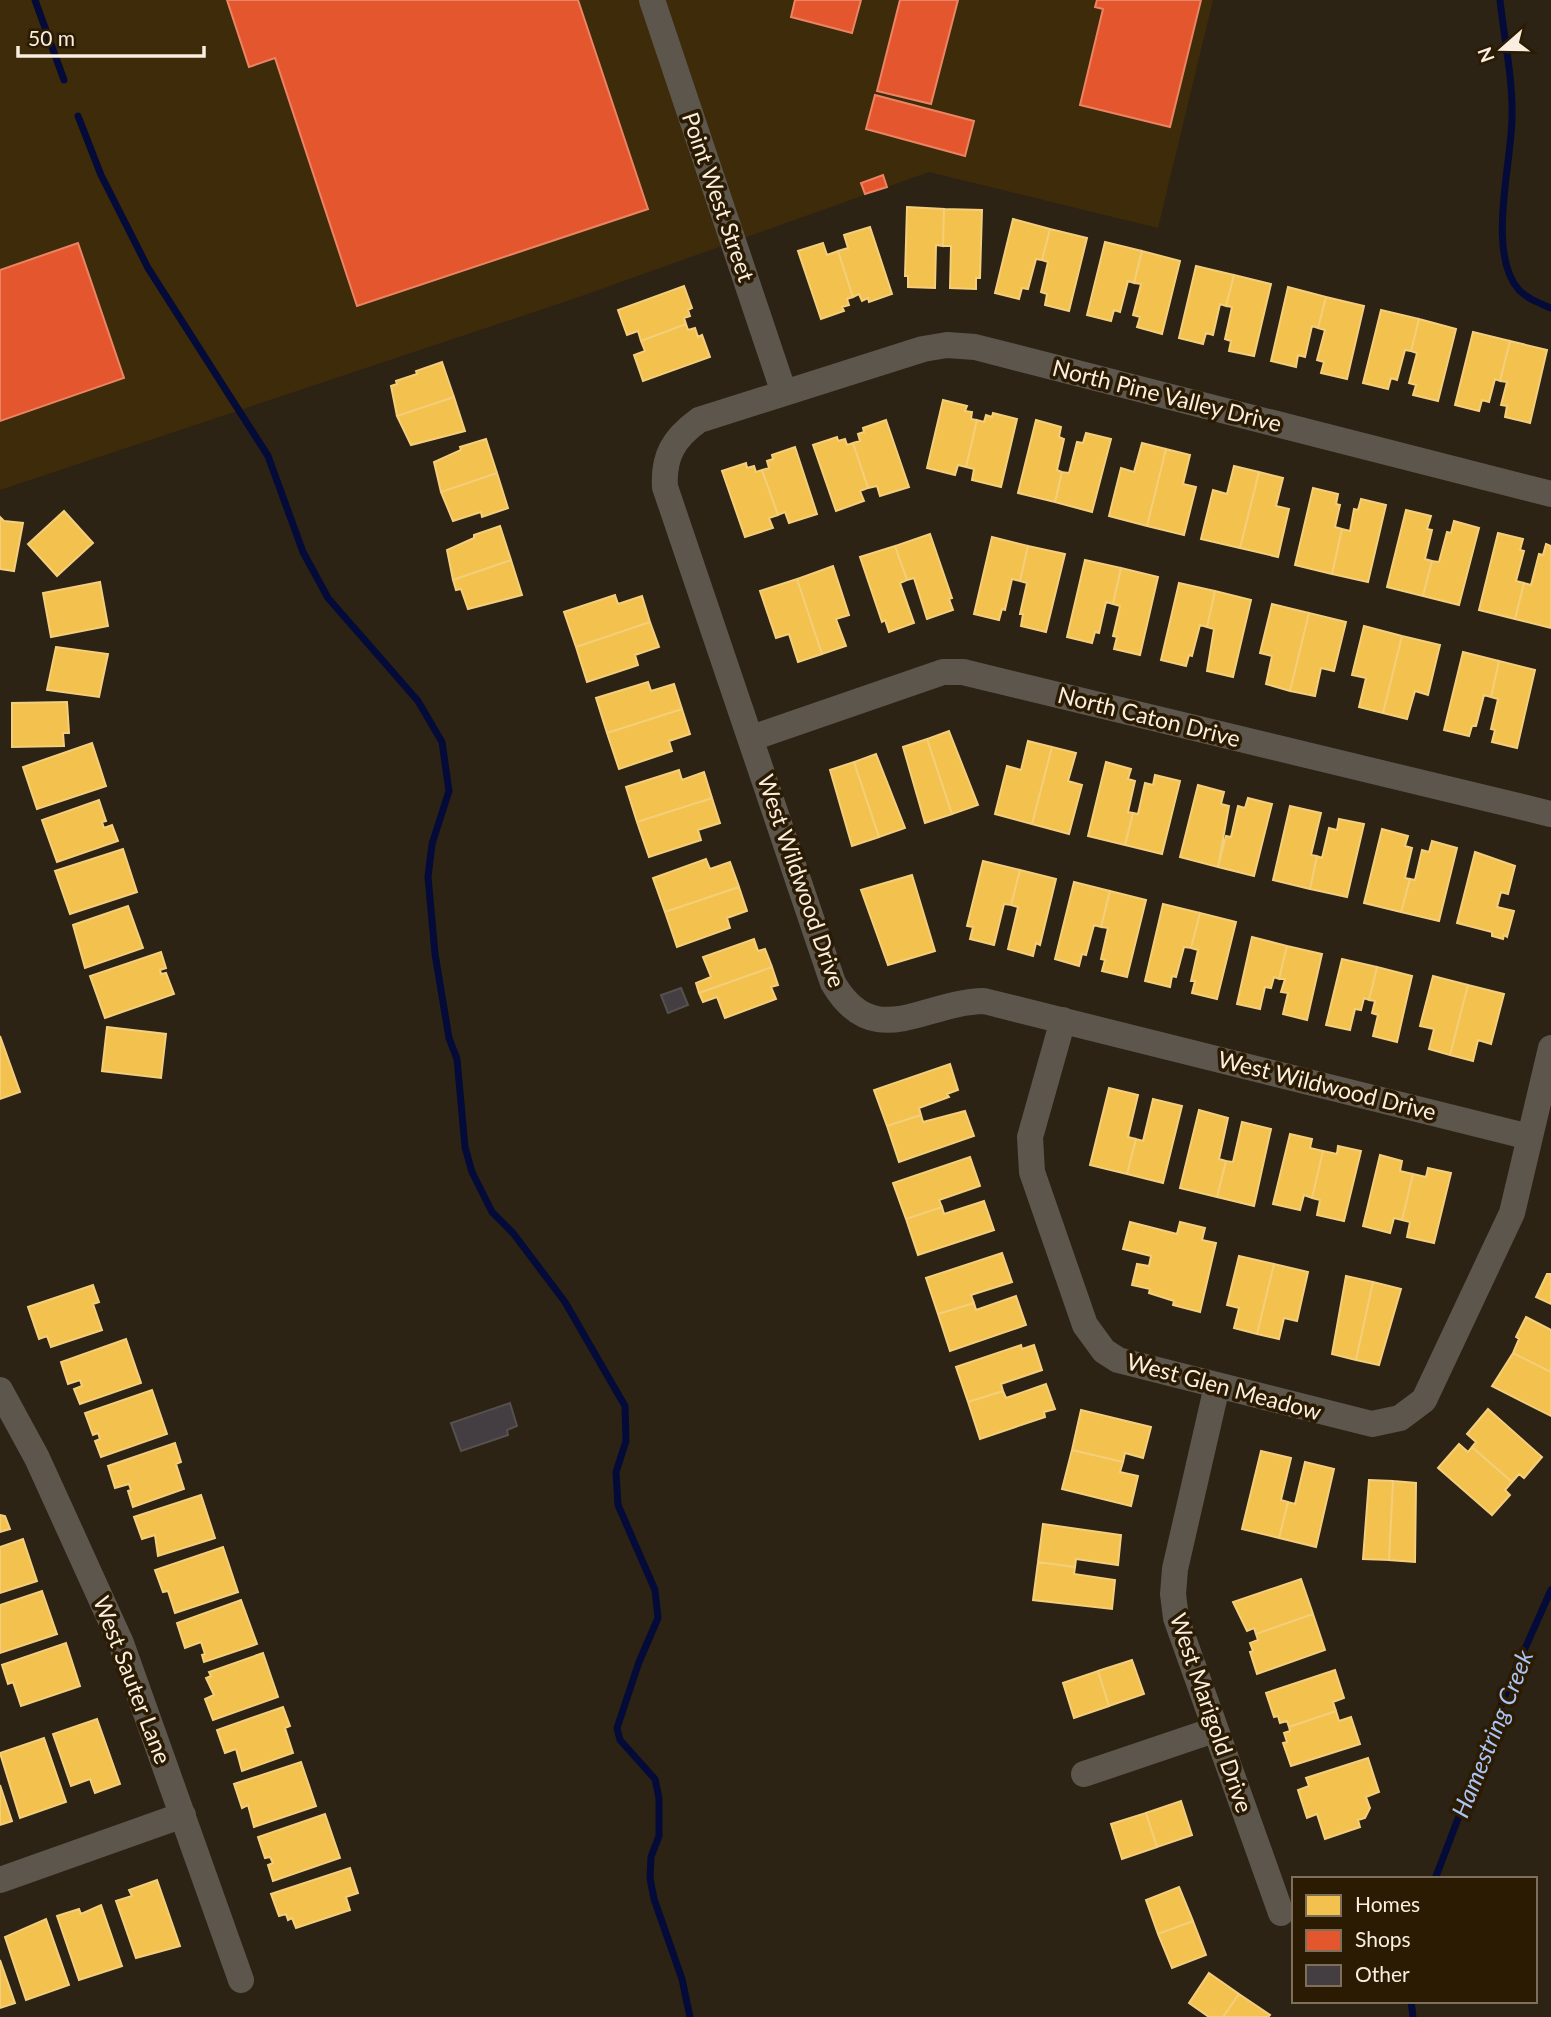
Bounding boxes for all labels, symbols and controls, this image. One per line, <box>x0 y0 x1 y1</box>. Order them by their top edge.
scale bar <box>18 14 203 58</box>
north arrow <box>1467 14 1537 84</box>
text: 50 m <box>28 25 75 50</box>
text: N <box>1472 44 1499 66</box>
street label: Point West Street <box>677 108 761 286</box>
street label: North Pine Valley Drive <box>1050 353 1285 437</box>
street label: North Caton Drive <box>1055 680 1243 752</box>
street label: West Wildwood Drive <box>752 770 852 991</box>
street label: West Wildwood Drive <box>1215 1044 1439 1126</box>
street label: West Glen Meadow <box>1124 1347 1325 1425</box>
street label: West Sauter Lane <box>88 1592 178 1768</box>
street label: West Marigold Drive <box>1165 1609 1259 1816</box>
water label: Hamestring Creek <box>1445 1645 1539 1821</box>
legend <box>1292 1877 1537 2003</box>
text: Homes <box>1355 1891 1420 1916</box>
text: Shops <box>1355 1926 1411 1951</box>
text: Other <box>1355 1961 1410 1986</box>

